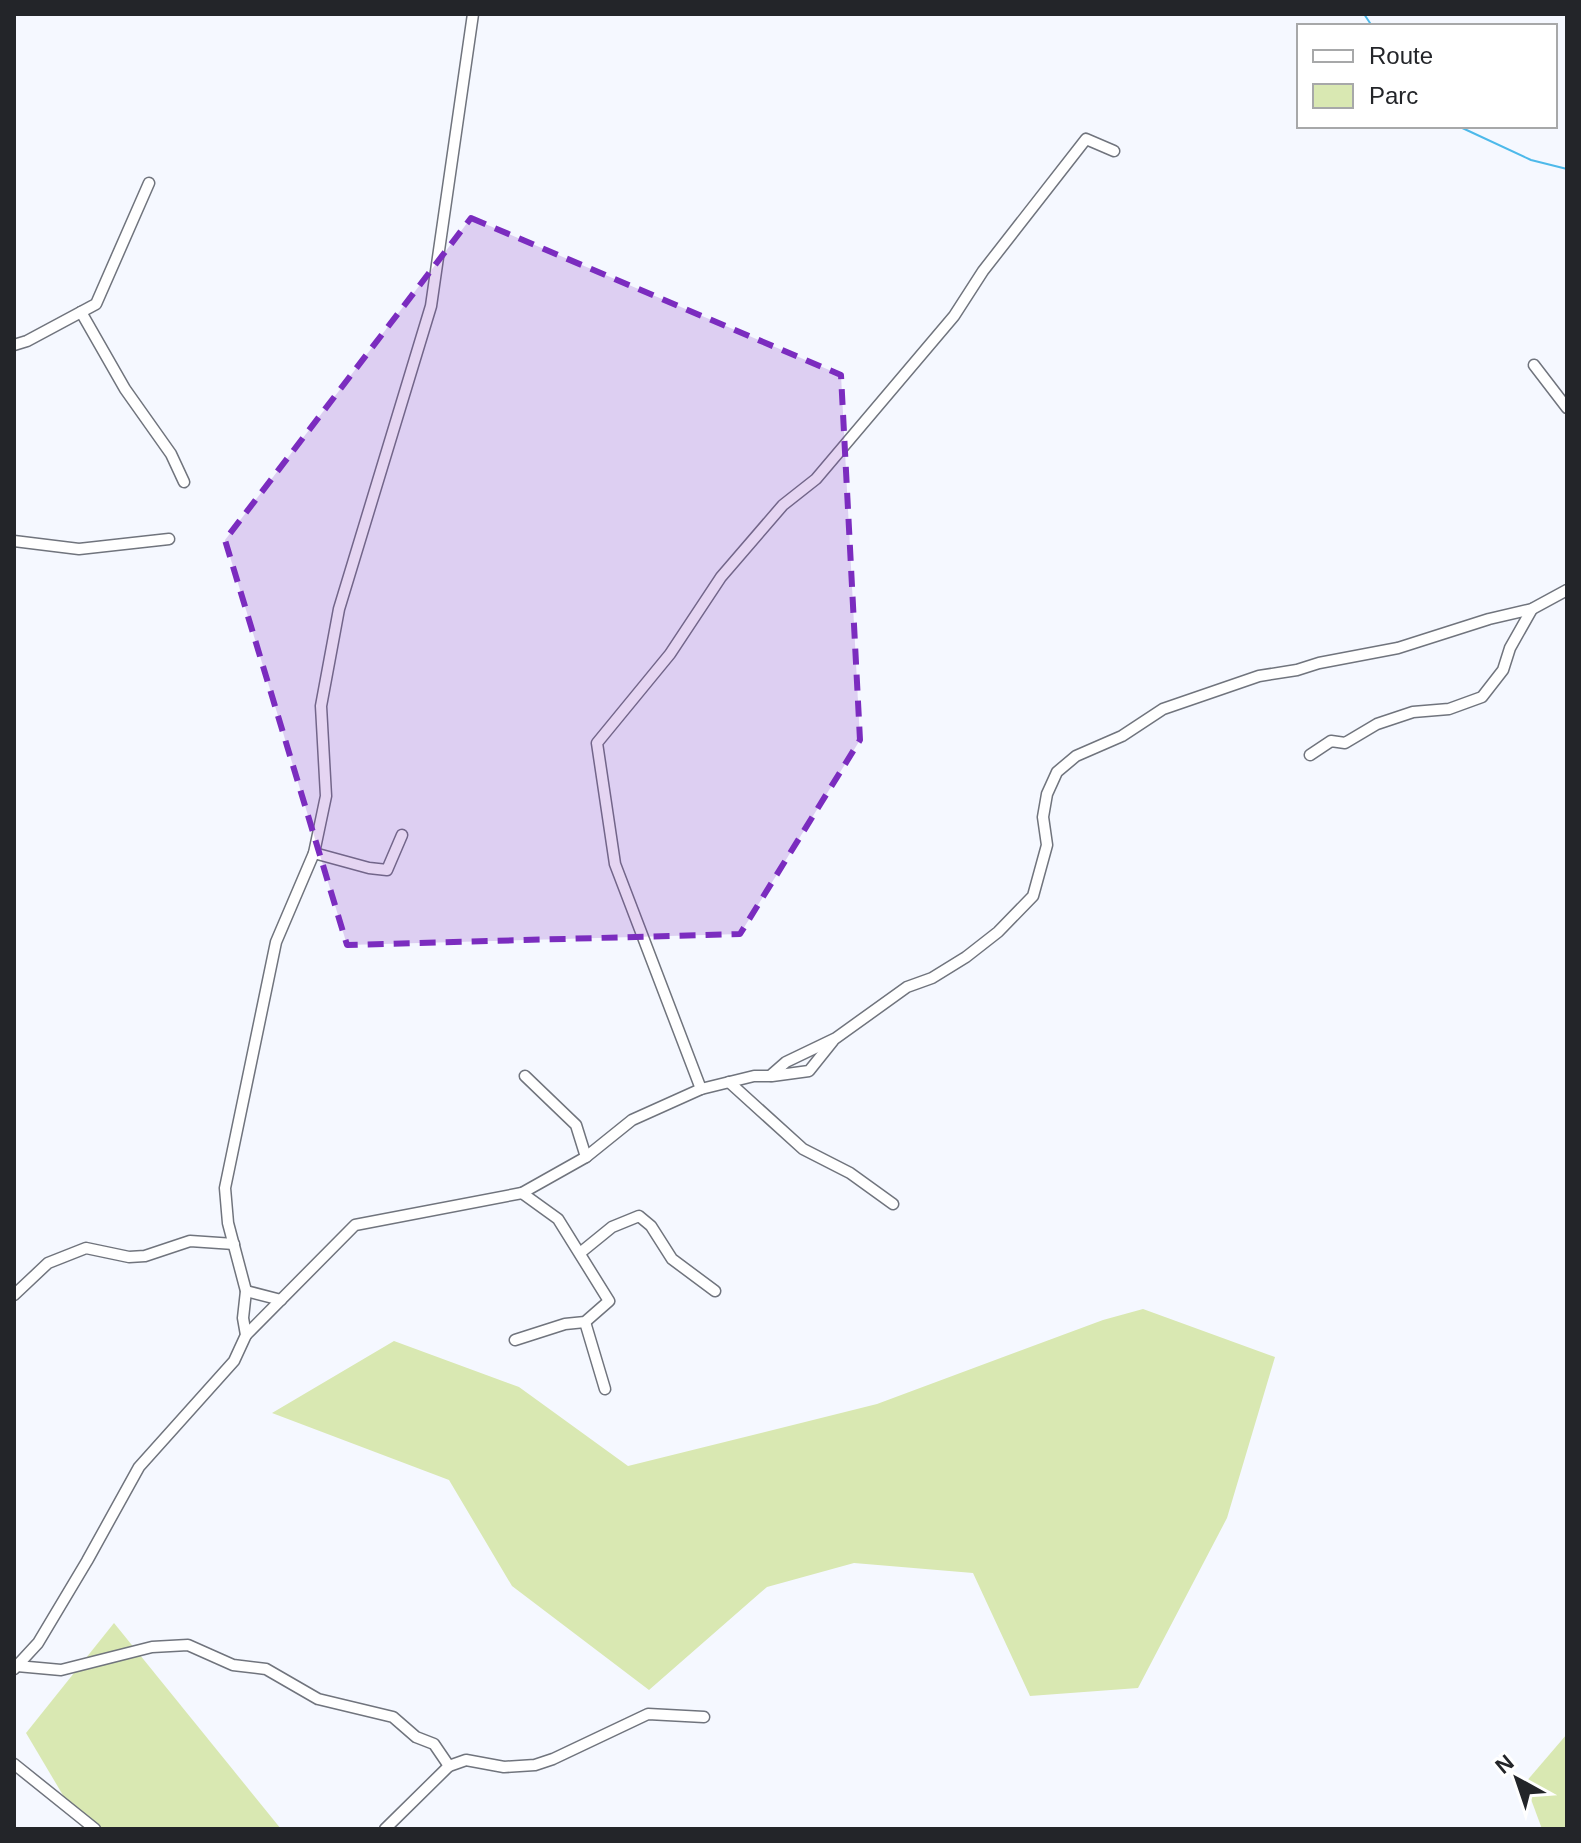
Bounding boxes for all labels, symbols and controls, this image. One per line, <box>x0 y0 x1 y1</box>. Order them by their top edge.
legend <box>1297 24 1557 128</box>
text: Route <box>1369 42 1433 69</box>
text: Parc <box>1369 82 1418 109</box>
north arrow <box>1477 1739 1557 1819</box>
text: N <box>1490 1749 1519 1779</box>

